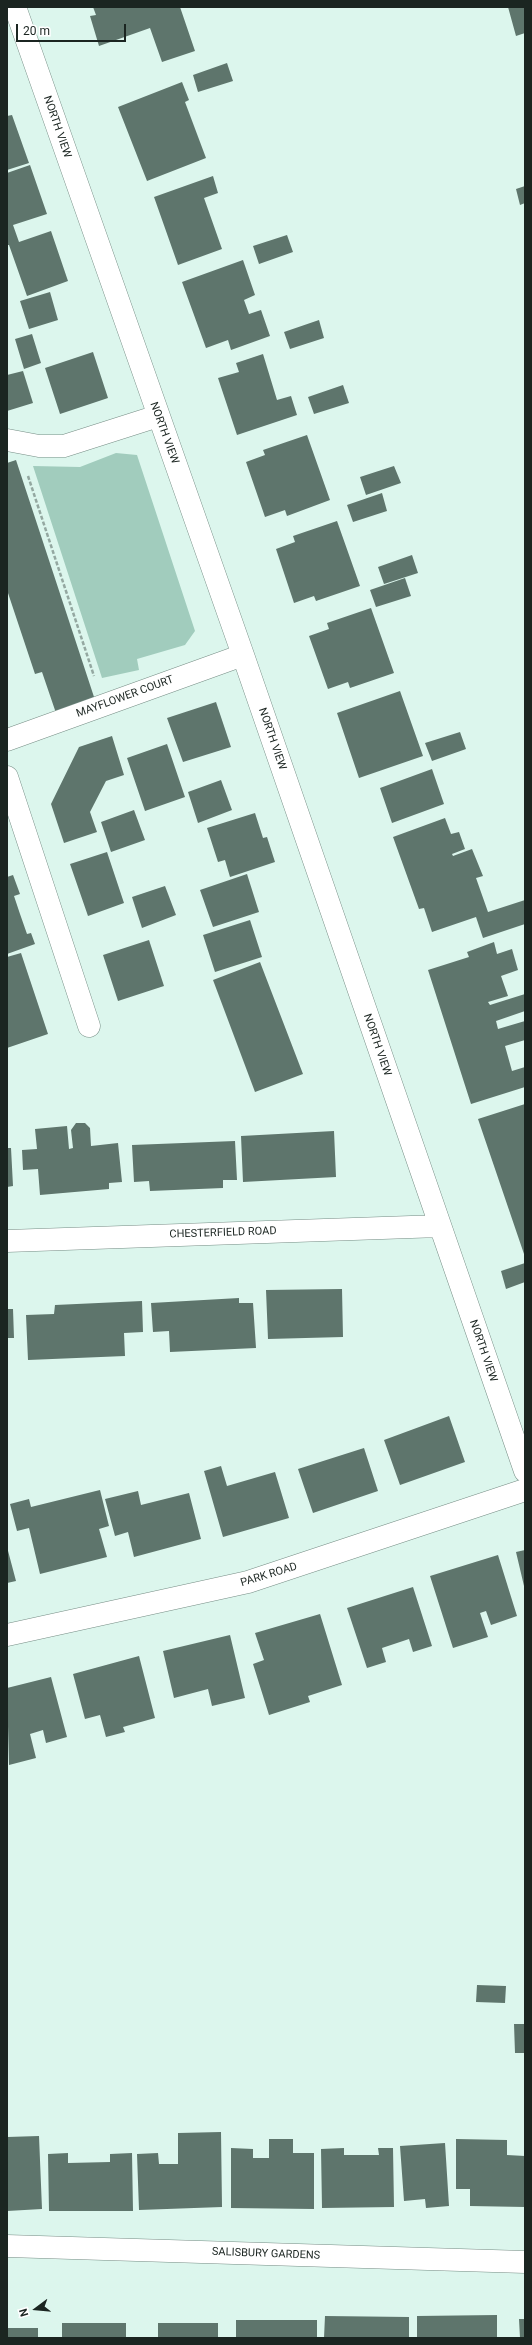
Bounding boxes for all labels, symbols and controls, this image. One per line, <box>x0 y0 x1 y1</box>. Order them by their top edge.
scale bar <box>18 16 128 42</box>
text: 20 m <box>23 24 50 38</box>
street label: NORTH VIEW <box>40 94 74 160</box>
street label: NORTH VIEW <box>147 400 181 466</box>
street label: MAYFLOWER COURT <box>75 673 175 721</box>
street label: NORTH VIEW <box>255 706 289 772</box>
street label: NORTH VIEW <box>360 1012 394 1078</box>
street label: CHESTERFIELD ROAD <box>169 1225 277 1241</box>
street label: NORTH VIEW <box>466 1318 500 1384</box>
street label: PARK ROAD <box>239 1560 299 1590</box>
street label: SALISBURY GARDENS <box>212 2246 320 2262</box>
north arrow <box>16 2289 56 2329</box>
text: N <box>17 2307 31 2318</box>

